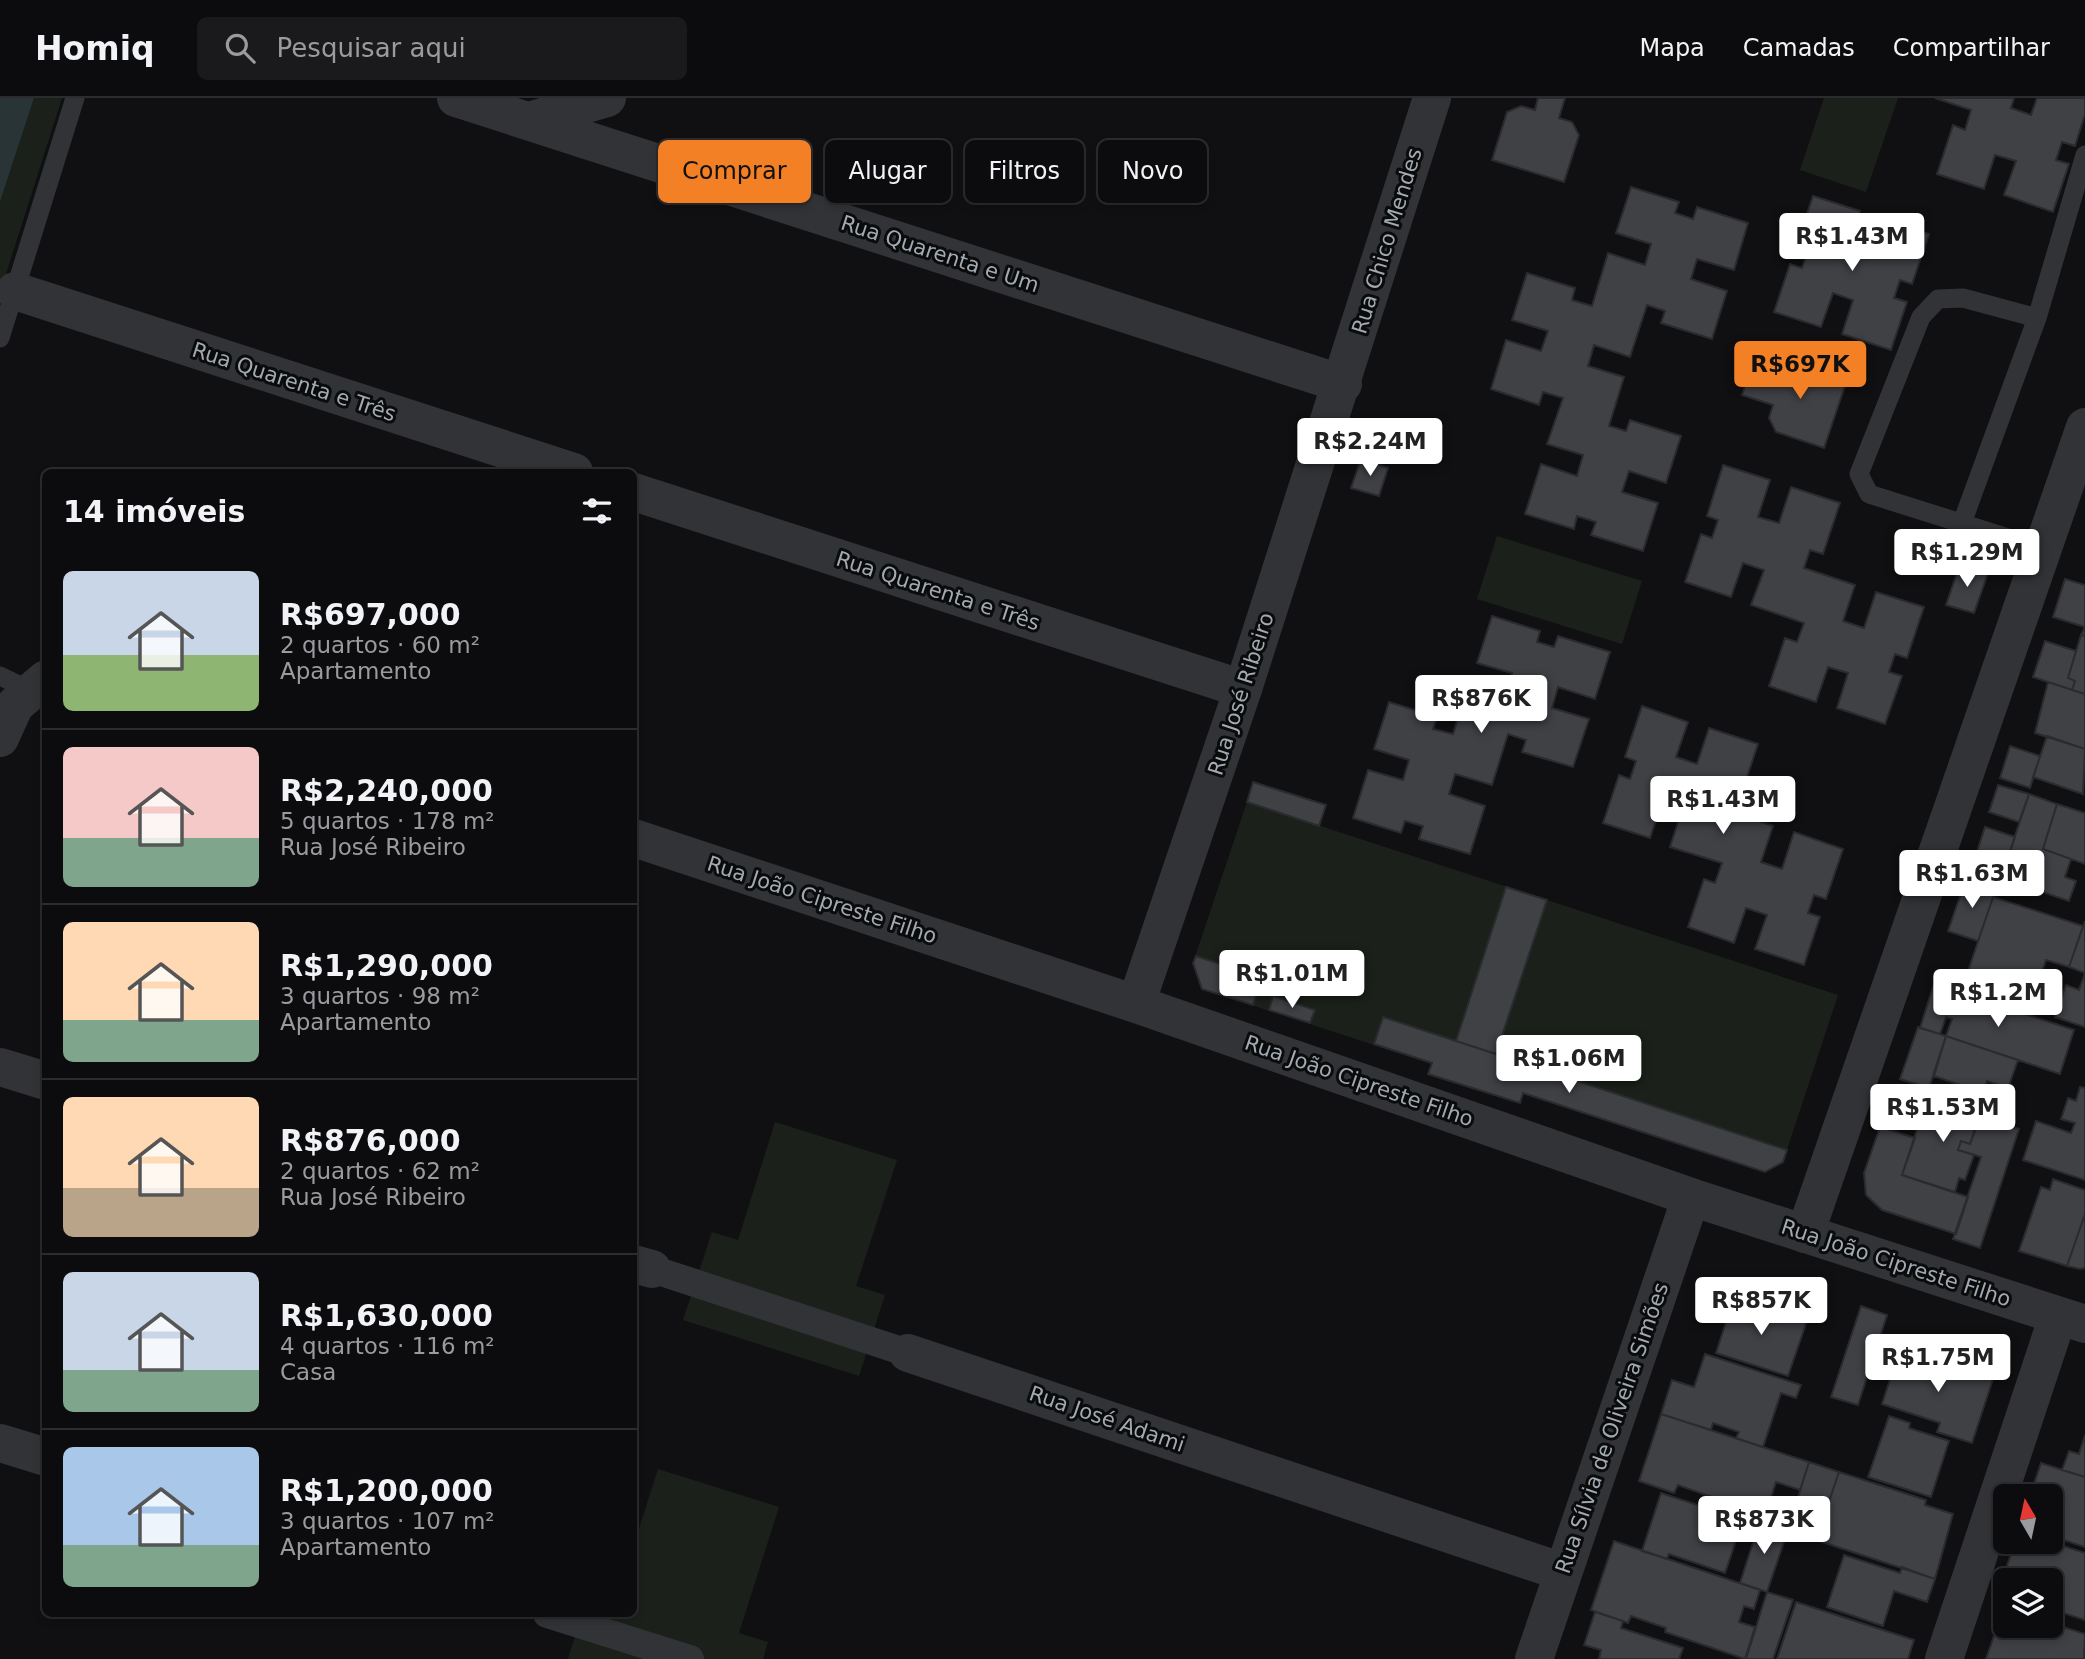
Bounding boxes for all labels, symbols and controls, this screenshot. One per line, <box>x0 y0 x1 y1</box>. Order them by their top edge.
search box <box>197 17 687 80</box>
text: Homiq <box>35 29 155 68</box>
icon: search <box>221 29 259 67</box>
text: Pesquisar aqui <box>277 33 466 63</box>
text: Mapa <box>1639 34 1705 62</box>
text: Camadas <box>1743 34 1855 62</box>
text: Compartilhar <box>1893 34 2050 62</box>
chip: Comprar <box>658 140 811 203</box>
chip: Alugar <box>825 140 951 203</box>
chip: Filtros <box>965 140 1084 203</box>
chip: Novo <box>1098 140 1207 203</box>
street label: Rua Chico Mendes <box>1347 145 1427 337</box>
street label: Rua Quarenta e Um <box>838 211 1042 297</box>
pin: R$1.43M <box>1787 214 1917 273</box>
text: R$1.43M <box>1795 223 1909 249</box>
street label: Rua Quarenta e Três <box>189 338 399 426</box>
pin: R$697K <box>1743 342 1857 401</box>
text: R$697K <box>1750 351 1850 377</box>
pin: R$2.24M <box>1305 418 1435 478</box>
text: R$2.24M <box>1313 428 1427 454</box>
icon: filters <box>578 492 616 530</box>
text: 14 imóveis <box>63 494 245 529</box>
pin: R$1.29M <box>1902 530 2032 589</box>
text: R$1.29M <box>1910 539 2024 565</box>
street label: Rua Quarenta e Três <box>833 547 1043 635</box>
text: R$697,000 <box>280 597 461 632</box>
icon: home <box>119 599 203 683</box>
street label: Rua José Ribeiro <box>1203 610 1279 778</box>
text: 2 quartos · 60 m² <box>280 632 480 658</box>
text: Apartamento <box>280 658 431 684</box>
pin: R$876K <box>1424 676 1538 735</box>
text: R$876K <box>1431 685 1531 711</box>
text: R$2,240,000 <box>280 773 493 808</box>
icon: home <box>119 775 203 859</box>
pin: R$1.43M <box>1658 776 1788 836</box>
text: R$1.43M <box>1666 786 1780 812</box>
text: 5 quartos · 178 m² <box>280 808 495 834</box>
text: Rua José Ribeiro <box>280 834 466 860</box>
pin: R$1.63M <box>1907 850 2037 910</box>
street label: Rua João Cipreste Filho <box>704 852 940 948</box>
text: R$1.63M <box>1915 860 2029 886</box>
text: R$1,290,000 <box>280 948 493 983</box>
icon: home <box>119 950 203 1034</box>
pin: R$1.01M <box>1227 950 1357 1010</box>
text: R$1.01M <box>1235 960 1349 986</box>
pin: R$1.2M <box>1941 970 2055 1029</box>
text: R$1.2M <box>1949 979 2047 1005</box>
text: 3 quartos · 98 m² <box>280 983 480 1009</box>
text: Apartamento <box>280 1009 431 1035</box>
street label: Rua João Cipreste Filho <box>1242 1031 1476 1131</box>
pin: R$1.06M <box>1504 1035 1634 1095</box>
text: R$1.06M <box>1512 1045 1626 1071</box>
pin: R$1.53M <box>1878 1084 2008 1144</box>
text: R$1.53M <box>1886 1094 2000 1120</box>
text: R$876,000 <box>280 1123 461 1158</box>
icon: home <box>119 1125 203 1209</box>
text: 2 quartos · 62 m² <box>280 1158 480 1184</box>
text: Rua José Ribeiro <box>280 1184 466 1210</box>
street label: Rua João Cipreste Filho <box>1778 1215 2014 1311</box>
pin: R$857K <box>1704 1278 1818 1337</box>
street label: Rua Sílvia de Oliveira Simões <box>1551 1279 1673 1577</box>
text: R$857K <box>1711 1287 1811 1313</box>
text: R$1,630,000 <box>280 1298 493 1333</box>
icon: home <box>119 1300 203 1384</box>
text: 4 quartos · 116 m² <box>280 1333 495 1359</box>
pin: R$1.75M <box>1873 1334 2003 1394</box>
text: R$1.75M <box>1881 1344 1995 1370</box>
text: Casa <box>280 1359 336 1385</box>
street label: Rua José Adami <box>1026 1381 1188 1457</box>
text: R$1,200,000 <box>280 1473 493 1508</box>
icon: home <box>119 1475 203 1559</box>
north arrow <box>1993 1484 2063 1554</box>
map controls <box>1993 1484 2063 1638</box>
pin: R$873K <box>1707 1496 1821 1556</box>
text: R$873K <box>1714 1506 1814 1532</box>
text: 3 quartos · 107 m² <box>280 1508 495 1534</box>
text: Apartamento <box>280 1534 431 1560</box>
button: layers <box>1993 1568 2063 1638</box>

